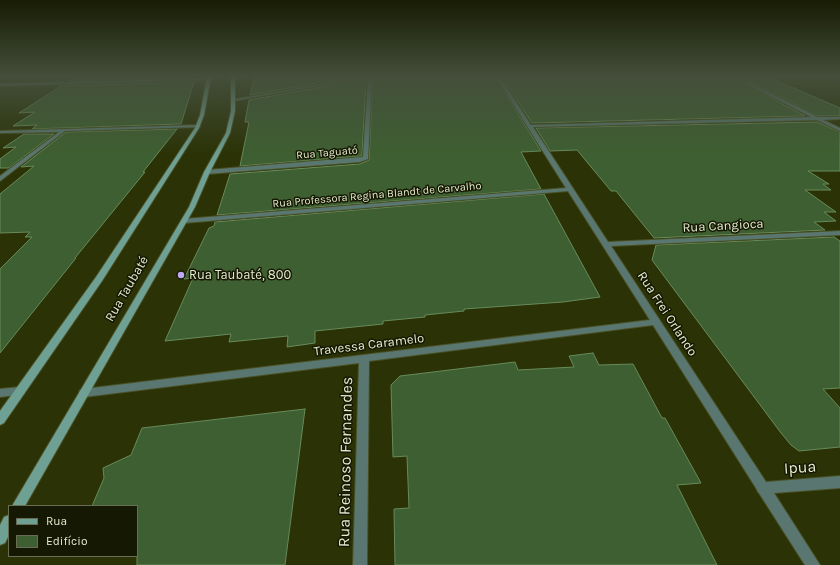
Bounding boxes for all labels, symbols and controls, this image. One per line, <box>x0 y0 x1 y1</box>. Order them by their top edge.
street label: Rua Taguató <box>296 144 358 162</box>
street label: Rua Professora Regina Blandt de Carvalho <box>272 179 482 211</box>
street label: Rua Cangioca <box>682 216 764 236</box>
street label: Rua Taubaté <box>102 254 152 324</box>
place label: Rua Taubaté, 800 <box>189 267 291 283</box>
street label: Rua Frei Orlando <box>634 269 700 359</box>
marker: Rua Taubaté, 800 <box>176 270 186 280</box>
street label: Travessa Caramelo <box>313 330 425 360</box>
street label: Rua Reinoso Fernandes <box>335 377 357 547</box>
street label: Ipua <box>783 457 817 479</box>
legend <box>8 505 138 557</box>
text: Rua <box>46 514 67 528</box>
text: Edifício <box>46 534 87 548</box>

